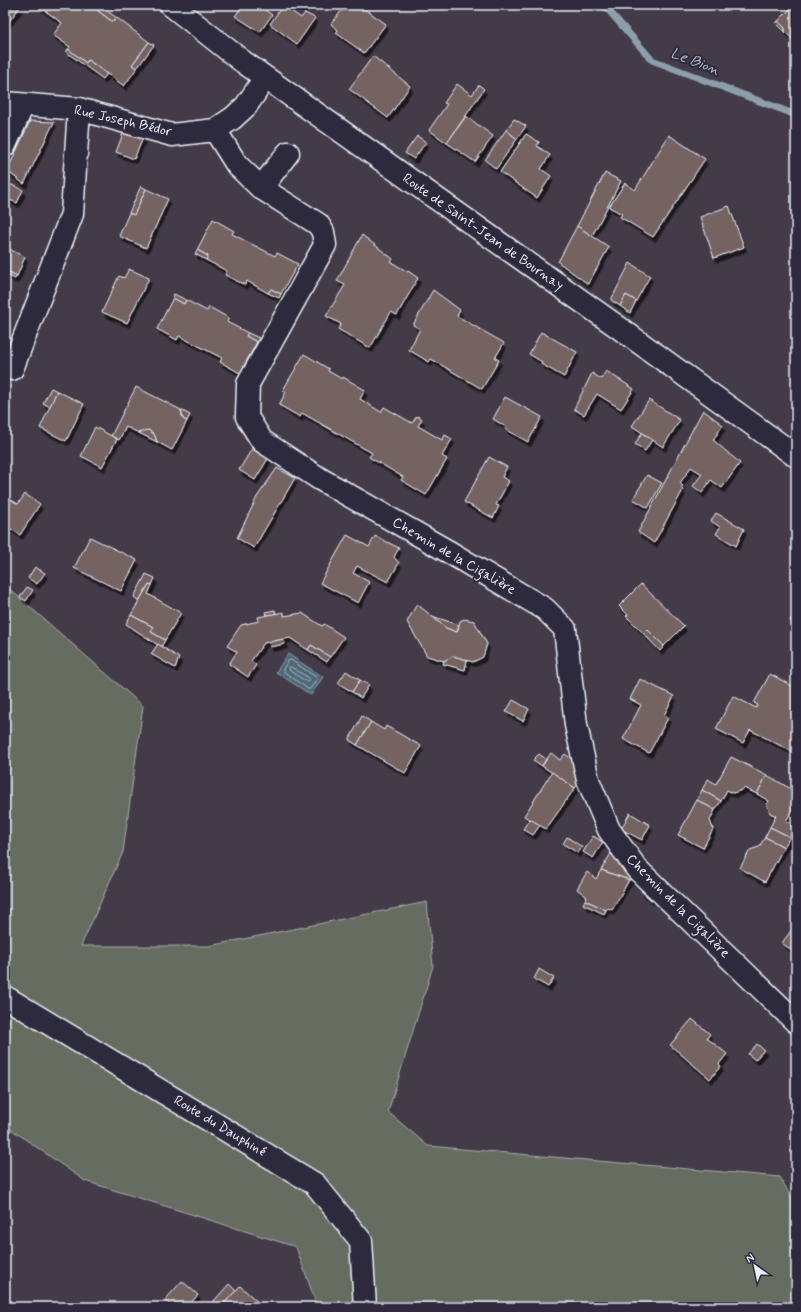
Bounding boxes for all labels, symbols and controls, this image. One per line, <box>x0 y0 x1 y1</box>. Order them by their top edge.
water label: Le Bion <box>668 44 723 81</box>
street label: Rue Joseph Bédor <box>72 101 174 141</box>
street label: Route de Saint-Jean de Bournay <box>399 169 567 295</box>
street label: Chemin de la Cigalière <box>388 513 519 601</box>
street label: Chemin de la Cigalière <box>621 850 734 963</box>
street label: Route du Dauphiné <box>170 1091 270 1161</box>
north arrow <box>735 1246 775 1286</box>
text: N <box>743 1251 757 1266</box>

